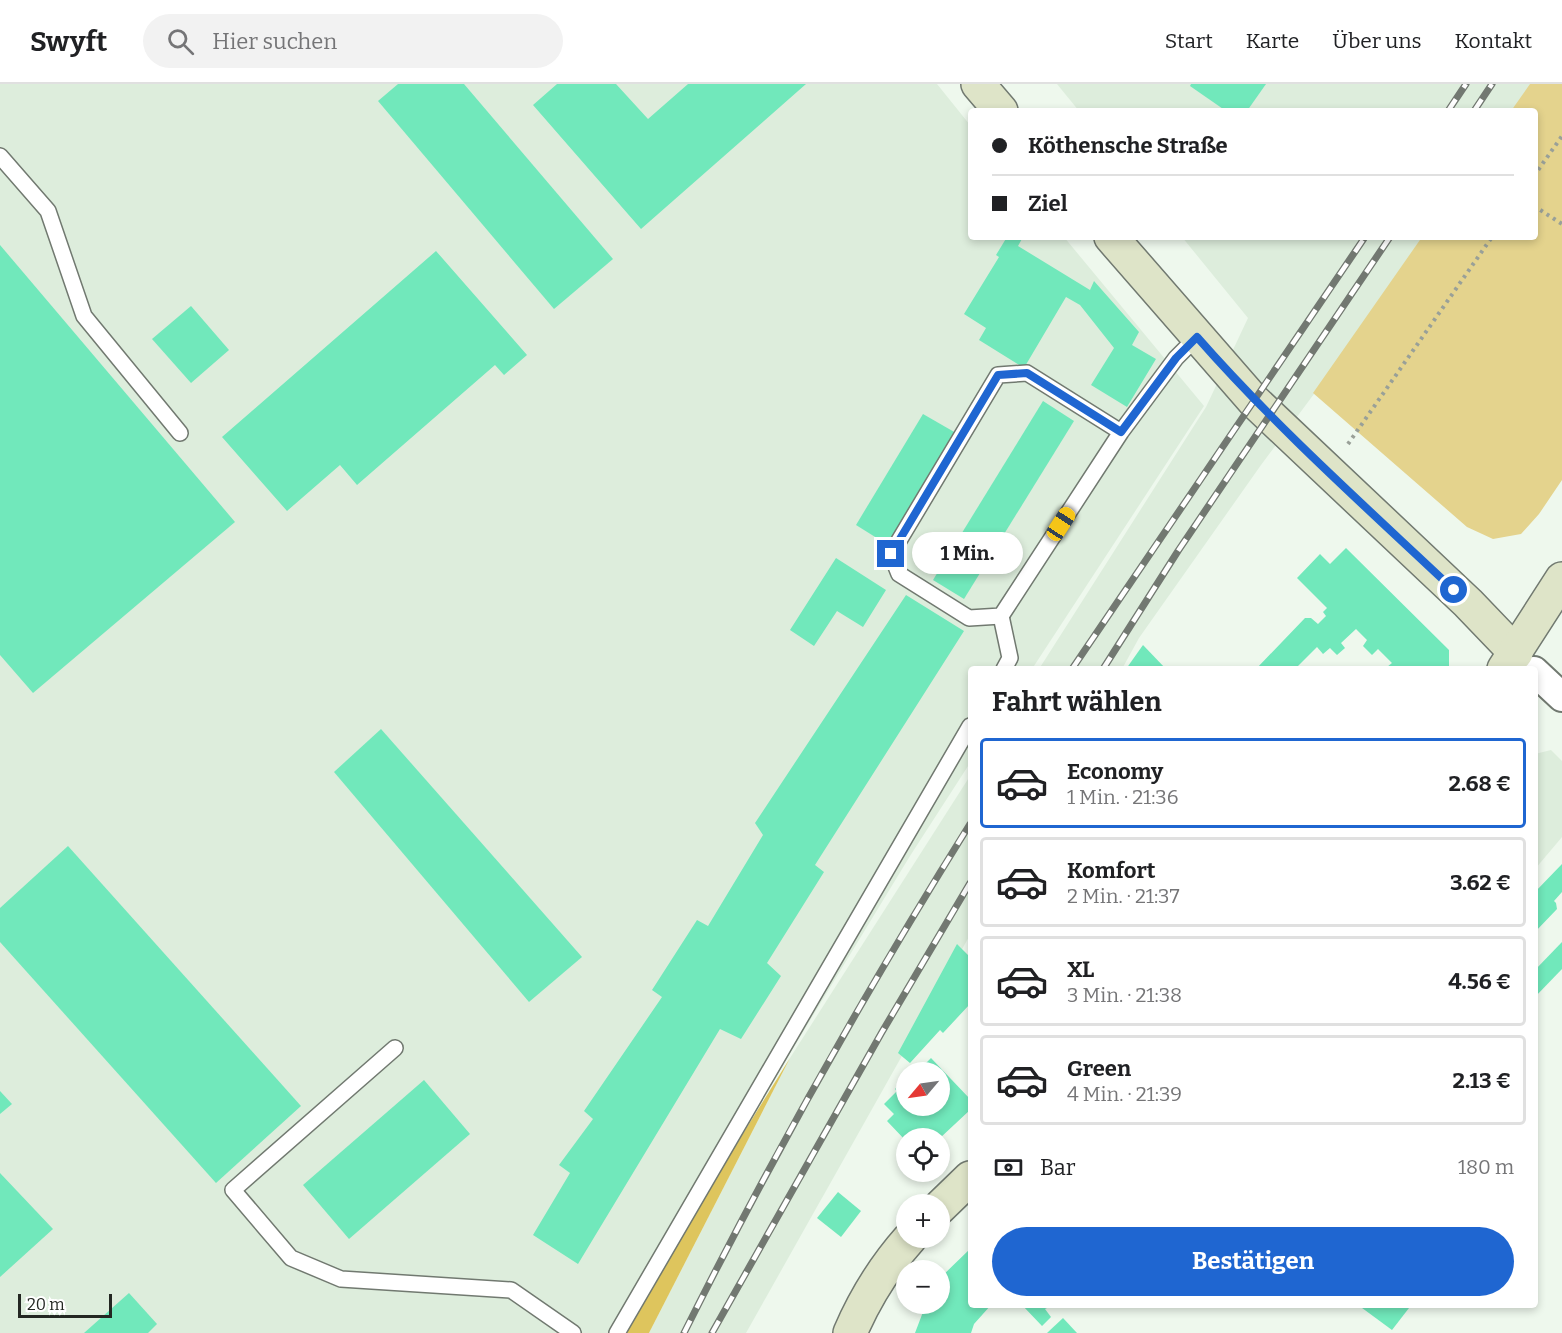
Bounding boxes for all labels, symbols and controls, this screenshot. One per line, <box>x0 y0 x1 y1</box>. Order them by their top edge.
search box <box>143 14 563 68</box>
text: Swyft <box>30 25 107 58</box>
icon: search <box>164 25 197 58</box>
text: Hier suchen <box>212 28 337 55</box>
text: Start <box>1165 28 1213 54</box>
text: Karte <box>1246 28 1299 54</box>
text: Über uns <box>1332 28 1422 54</box>
text: Kontakt <box>1455 28 1532 54</box>
text: Köthensche Straße <box>1028 132 1228 159</box>
text: Ziel <box>1028 190 1068 217</box>
car <box>1044 504 1078 544</box>
callout: 1 Min. <box>912 533 1023 575</box>
route end <box>877 540 904 567</box>
text: 1 Min. <box>941 541 994 565</box>
route start <box>1440 576 1467 603</box>
text: Fahrt wählen <box>992 686 1162 718</box>
icon: car <box>995 756 1049 810</box>
text: Economy <box>1067 758 1163 785</box>
text: 2.68 € <box>1449 770 1511 797</box>
text: 1 Min. · 21:36 <box>1067 785 1179 809</box>
icon: car <box>995 855 1049 909</box>
text: Komfort <box>1067 857 1156 884</box>
text: 3.62 € <box>1450 869 1511 896</box>
text: 2 Min. · 21:37 <box>1067 884 1180 908</box>
icon: car <box>995 954 1049 1008</box>
text: XL <box>1067 956 1094 983</box>
text: 4.56 € <box>1448 968 1511 995</box>
text: 3 Min. · 21:38 <box>1067 983 1182 1007</box>
icon: car <box>995 1053 1049 1107</box>
text: Green <box>1067 1055 1131 1082</box>
north arrow <box>896 1062 950 1116</box>
map controls <box>896 1062 950 1314</box>
text: 2.13 € <box>1453 1067 1511 1094</box>
text: 4 Min. · 21:39 <box>1067 1082 1182 1106</box>
button: locate <box>896 1128 950 1182</box>
icon: cash <box>992 1151 1025 1184</box>
text: Bar <box>1040 1154 1075 1181</box>
text: 180 m <box>1458 1155 1514 1179</box>
button: + <box>896 1194 950 1248</box>
button: Bestätigen <box>992 1227 1514 1296</box>
button: − <box>896 1260 950 1314</box>
scale bar <box>18 1291 112 1318</box>
text: 20 m <box>27 1295 64 1314</box>

